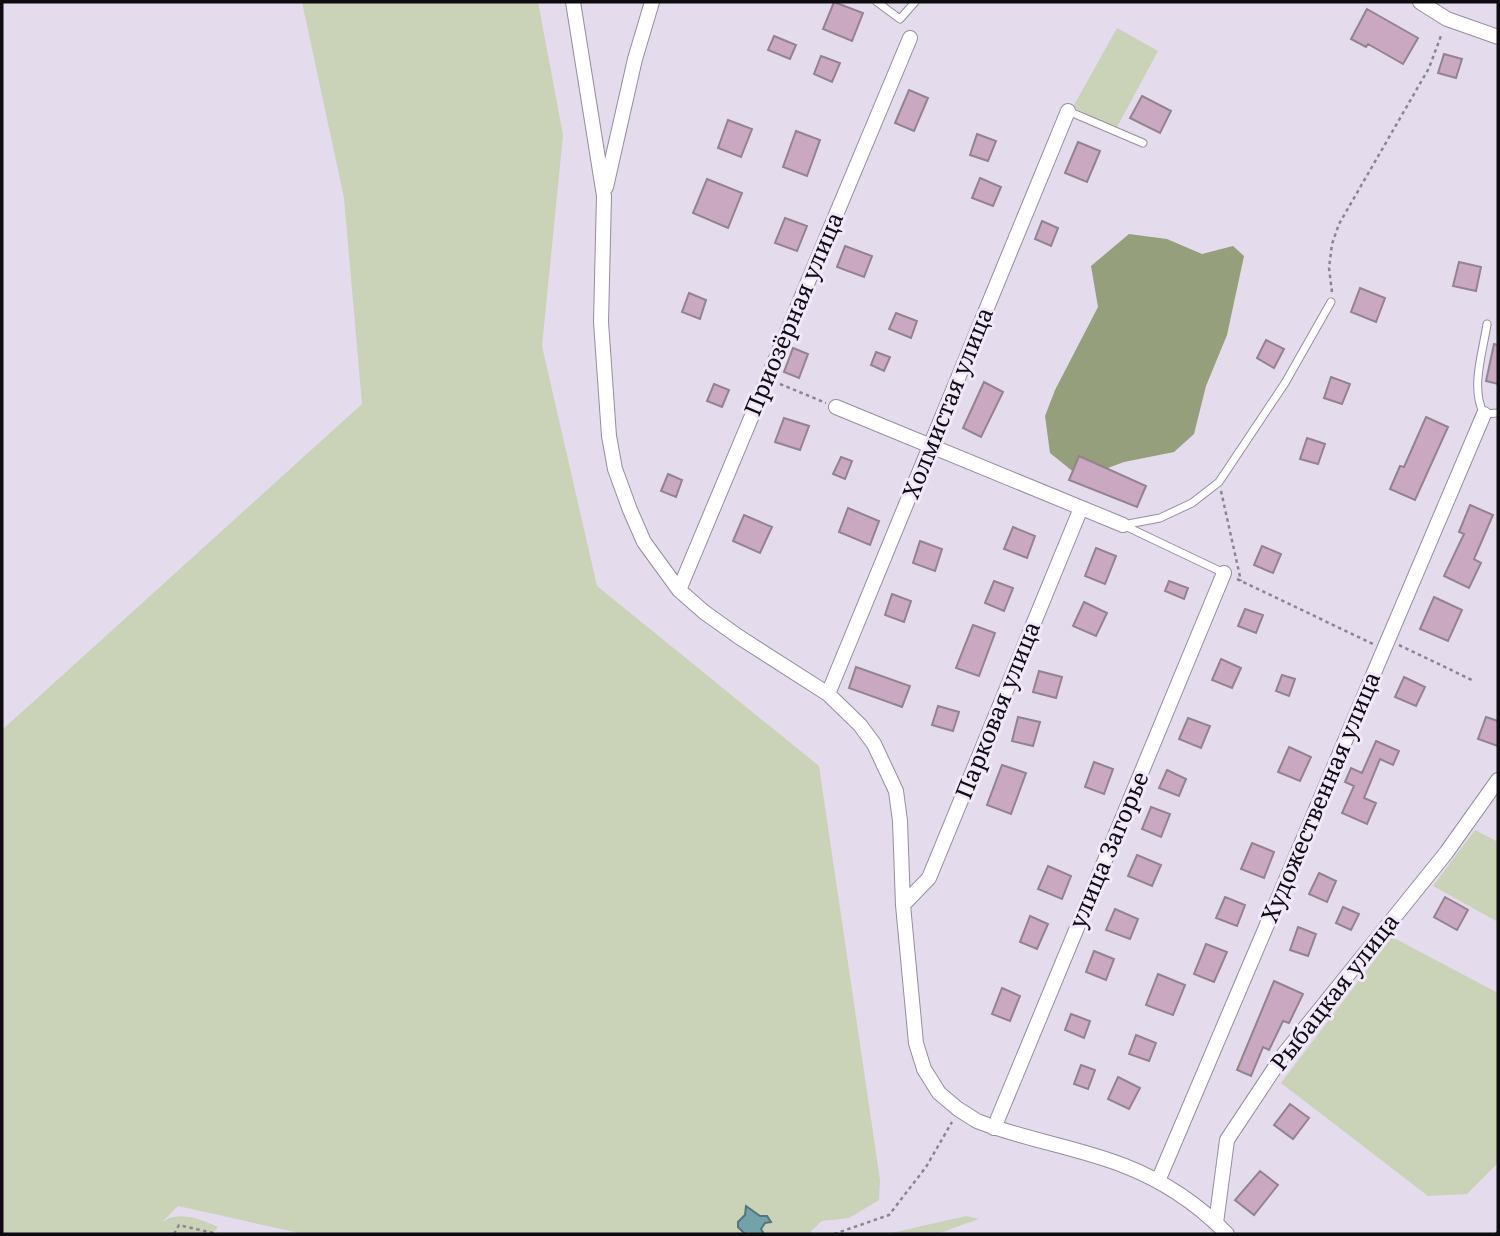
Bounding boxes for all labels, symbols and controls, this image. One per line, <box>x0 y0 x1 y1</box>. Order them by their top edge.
street label: Приозёрная улица <box>736 207 850 420</box>
street label: Холмистая улица <box>894 302 1000 503</box>
street label: Парковая улица <box>947 616 1047 803</box>
street label: Художественная улица <box>1253 666 1387 927</box>
street label: улица Загорье <box>1061 766 1155 933</box>
street label: Рыбацкая улица <box>1263 906 1406 1077</box>

